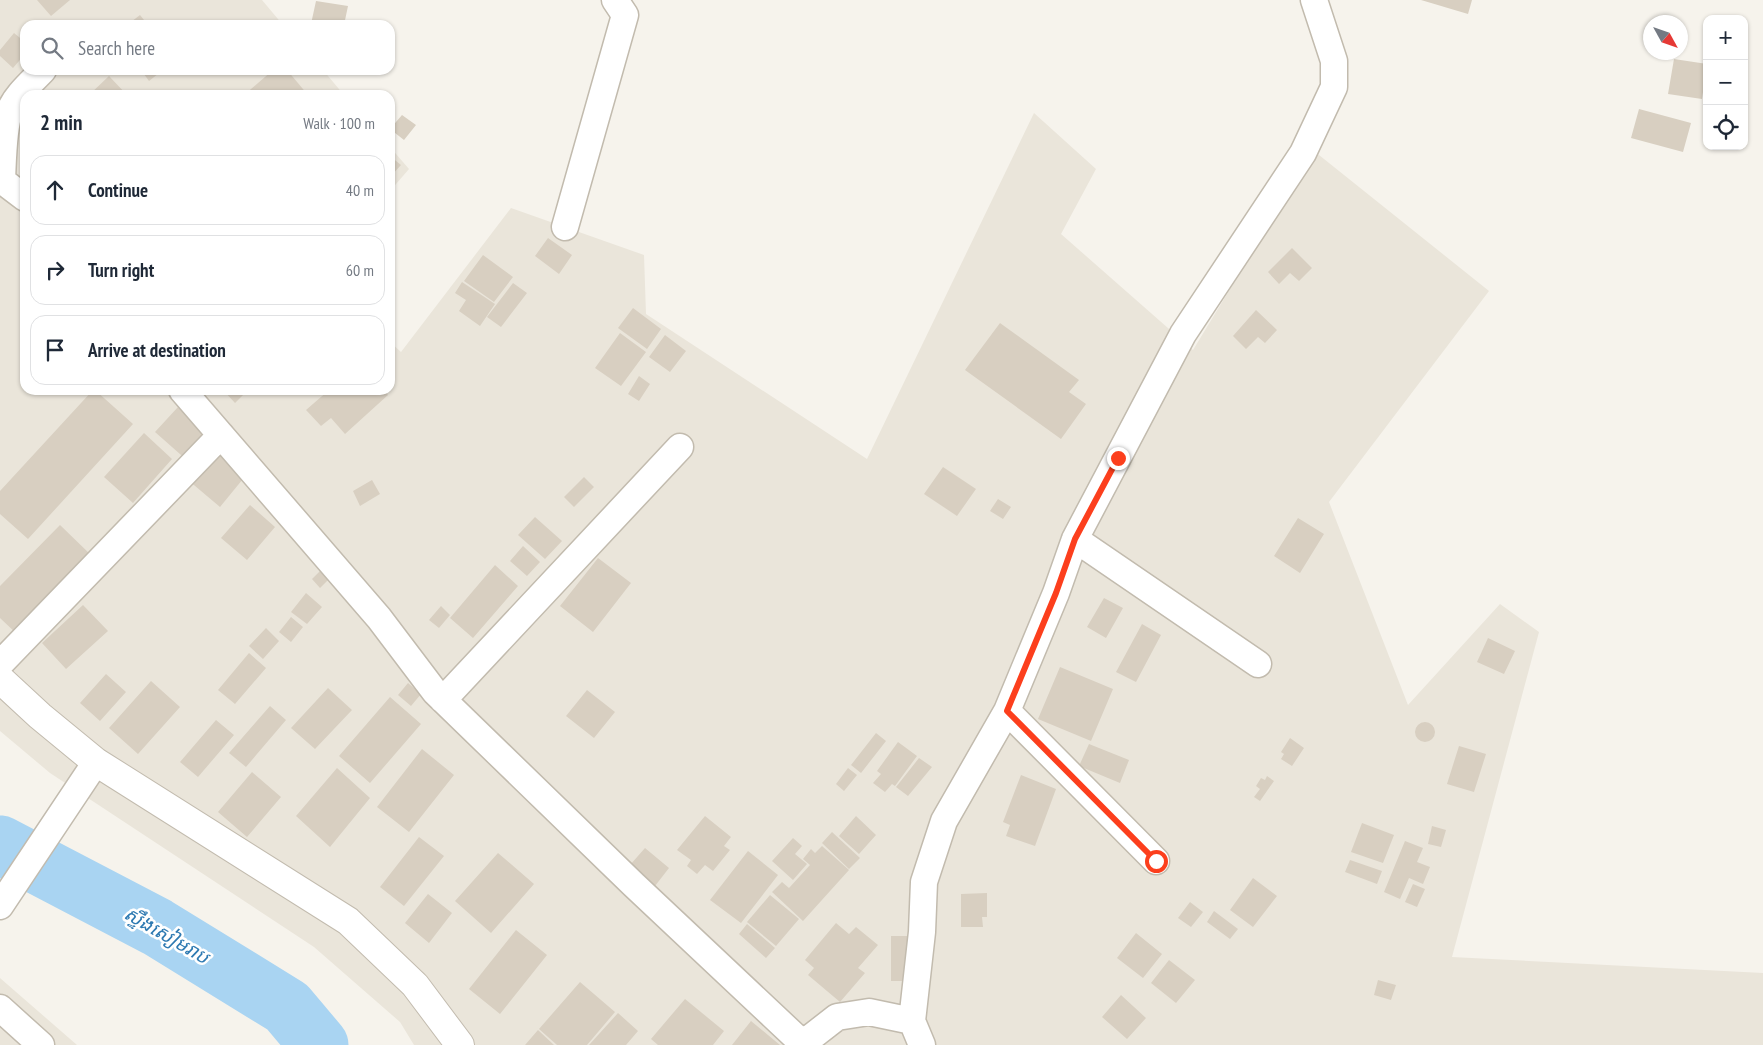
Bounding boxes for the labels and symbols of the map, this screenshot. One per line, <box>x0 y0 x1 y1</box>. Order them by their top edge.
north arrow <box>1643 15 1688 60</box>
route end <box>1107 447 1130 470</box>
route start <box>1145 850 1168 873</box>
water label: ស្ទឹងសៀមរាប <box>120 901 215 970</box>

